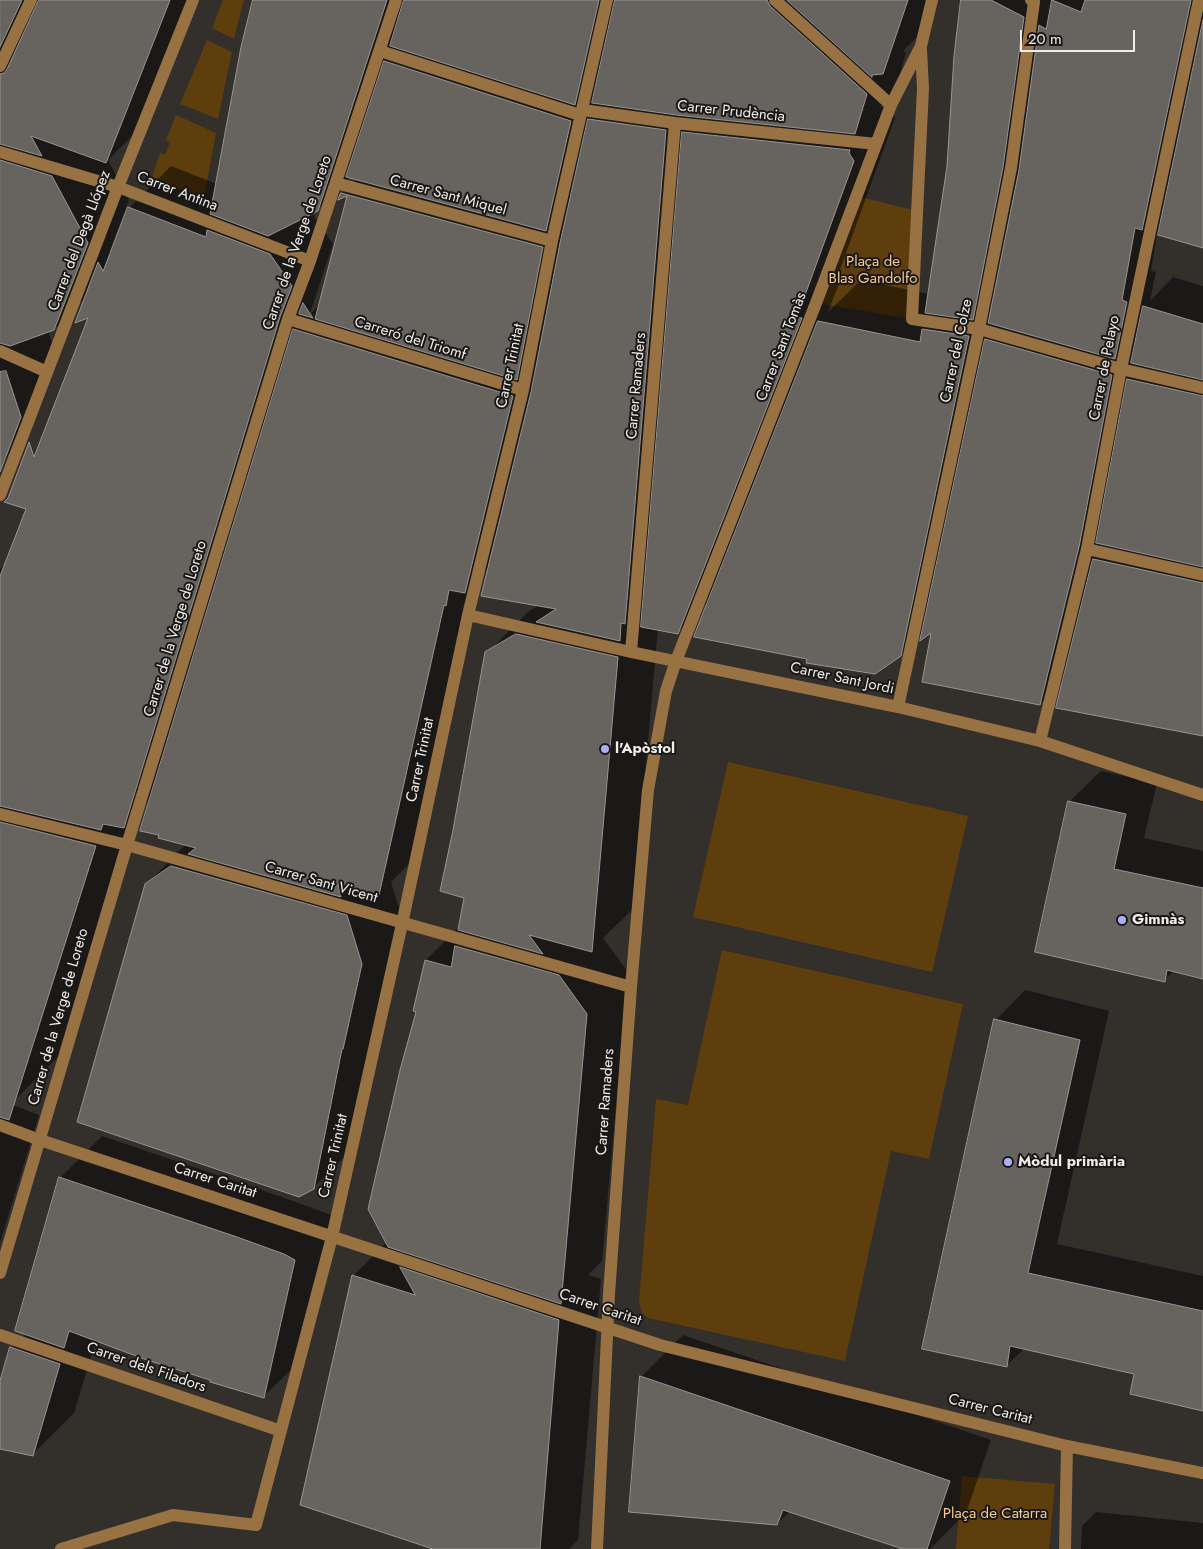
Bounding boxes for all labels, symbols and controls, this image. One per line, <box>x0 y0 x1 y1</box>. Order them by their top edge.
scale bar <box>1023 20 1138 52</box>
text: 20 m <box>1028 28 1062 50</box>
street label: Carrer Prudència <box>676 97 786 127</box>
street label: Carrer de la Verge de Loreto <box>260 153 336 333</box>
street label: Carrer del Degà Llópez <box>45 168 115 314</box>
street label: Carrer Antina <box>134 168 220 216</box>
street label: Carrer Sant Miquel <box>388 172 508 220</box>
park label: Plaça de Blas Gandolfo <box>829 253 917 288</box>
street label: Carrer Sant Tomàs <box>753 290 811 404</box>
street label: Carrer del Colze <box>937 298 977 404</box>
street label: Carreró del Triomf <box>352 313 468 365</box>
street label: Carrer de Pelayo <box>1086 314 1124 422</box>
street label: Carrer Trinitat <box>493 322 529 410</box>
street label: Carrer Ramaders <box>623 332 651 440</box>
street label: Carrer de la Verge de Loreto <box>141 539 211 719</box>
street label: Carrer Sant Jordi <box>788 659 896 699</box>
street label: Carrer Trinitat <box>403 716 439 804</box>
place label: l'Apòstol <box>615 740 675 758</box>
marker: l'Apòstol <box>599 743 611 755</box>
street label: Carrer Sant Vicent <box>263 858 379 908</box>
place label: Gimnàs <box>1132 911 1184 929</box>
marker: Gimnàs <box>1116 914 1128 926</box>
street label: Carrer de la Verge de Loreto <box>25 926 93 1108</box>
street label: Carrer Ramaders <box>593 1048 619 1156</box>
street label: Carrer Trinitat <box>316 1112 352 1200</box>
place label: Mòdul primària <box>1018 1153 1125 1171</box>
marker: Mòdul primària <box>1002 1156 1014 1168</box>
street label: Carrer Caritat <box>171 1159 259 1203</box>
street label: Carrer Caritat <box>556 1286 644 1330</box>
street label: Carrer dels Filadors <box>84 1339 208 1397</box>
street label: Carrer Caritat <box>946 1391 1034 1429</box>
park label: Plaça de Catarra <box>943 1505 1047 1523</box>

